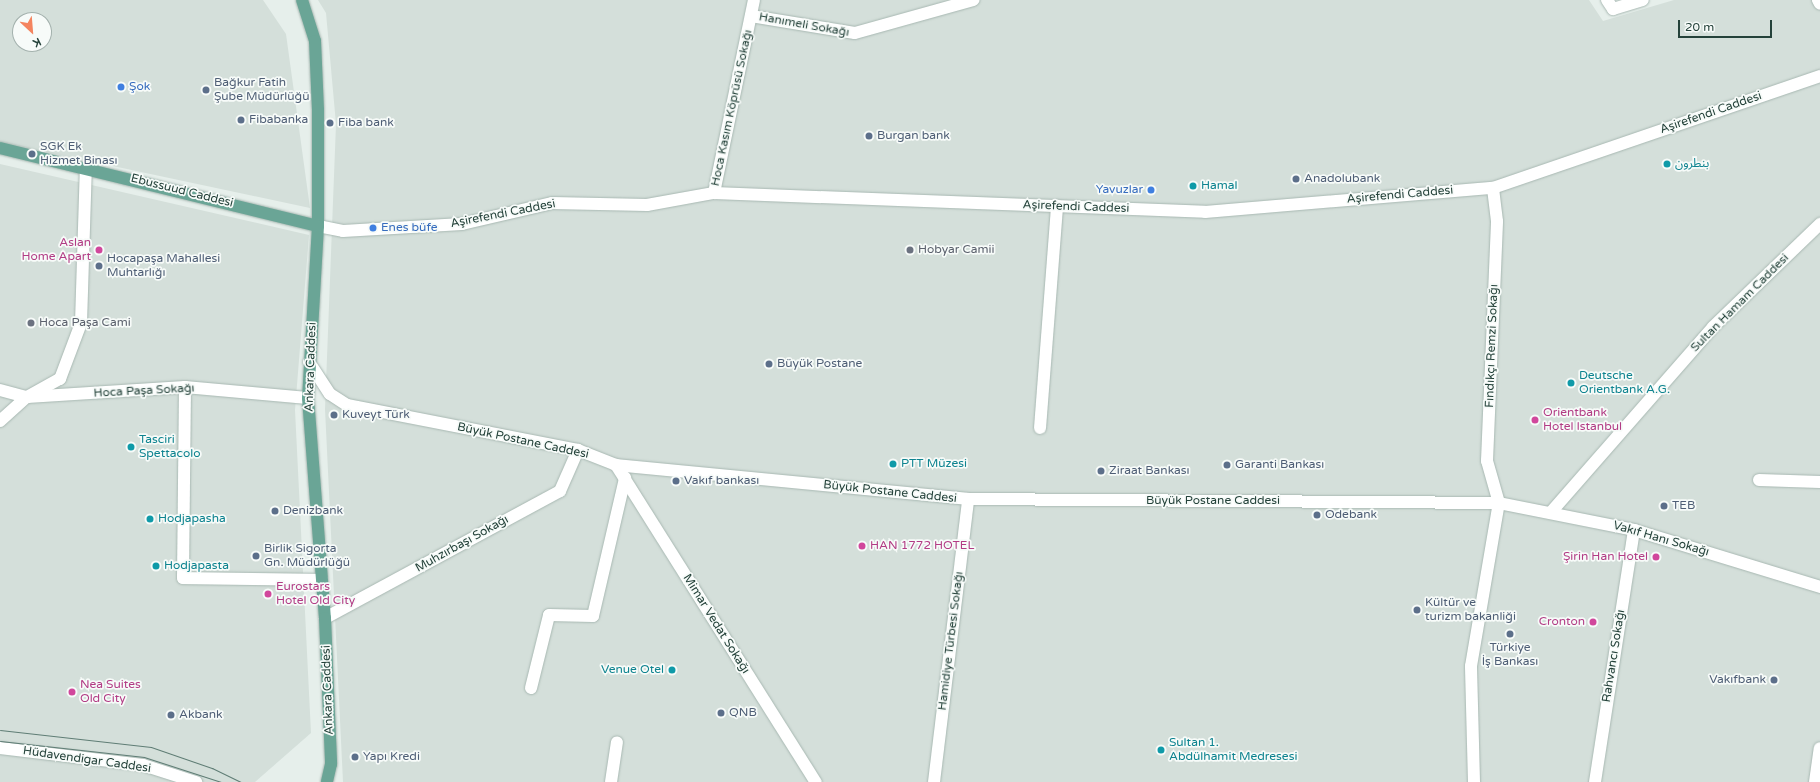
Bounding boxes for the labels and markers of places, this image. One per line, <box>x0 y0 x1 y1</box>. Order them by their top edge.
place label: Bağkur Fatih Şube Müdürlüğü <box>214 76 309 104</box>
place label: Şok <box>129 80 150 94</box>
marker: Şok <box>116 82 126 92</box>
marker: Bağkur Fatih Şube Müdürlüğü <box>201 85 211 95</box>
place label: Fibabanka <box>249 113 308 127</box>
marker: Fibabanka <box>236 115 246 125</box>
place label: Fiba bank <box>338 116 394 130</box>
marker: Fiba bank <box>325 118 335 128</box>
place label: Burgan bank <box>877 129 950 143</box>
marker: Burgan bank <box>864 131 874 141</box>
place label: SGK Ek Hizmet Binası <box>40 140 117 168</box>
marker: SGK Ek Hizmet Binası <box>27 149 37 159</box>
place label: بنطرون <box>1675 157 1709 171</box>
marker: بنطرون <box>1662 159 1672 169</box>
place label: Anadolubank <box>1304 172 1380 186</box>
marker: Anadolubank <box>1291 174 1301 184</box>
place label: Hamal <box>1201 179 1238 193</box>
marker: Hamal <box>1188 181 1198 191</box>
place label: Yavuzlar <box>1096 183 1143 197</box>
marker: Yavuzlar <box>1146 185 1156 195</box>
place label: Enes büfe <box>381 221 437 235</box>
marker: Enes büfe <box>368 223 378 233</box>
place label: Aslan Home Apart <box>22 236 91 264</box>
place label: Hobyar Camii <box>918 243 995 257</box>
marker: Aslan Home Apart <box>94 245 104 255</box>
marker: Hobyar Camii <box>905 245 915 255</box>
place label: Hocapaşa Mahallesi Muhtarlığı <box>107 252 220 280</box>
marker: Hocapaşa Mahallesi Muhtarlığı <box>94 261 104 271</box>
place label: Hoca Paşa Cami <box>39 316 131 330</box>
marker: Hoca Paşa Cami <box>26 318 36 328</box>
place label: Büyük Postane <box>777 357 862 371</box>
marker: Büyük Postane <box>764 359 774 369</box>
place label: Deutsche Orientbank A.G. <box>1579 369 1670 397</box>
marker: Deutsche Orientbank A.G. <box>1566 378 1576 388</box>
place label: Orientbank Hotel Istanbul <box>1543 406 1622 434</box>
place label: Kuveyt Türk <box>342 408 410 422</box>
marker: Kuveyt Türk <box>329 410 339 420</box>
marker: Orientbank Hotel Istanbul <box>1530 415 1540 425</box>
place label: Tasciri Spettacolo <box>139 433 200 461</box>
marker: Tasciri Spettacolo <box>126 442 136 452</box>
place label: PTT Müzesi <box>901 457 967 471</box>
place label: Garanti Bankası <box>1235 458 1324 472</box>
marker: PTT Müzesi <box>888 459 898 469</box>
marker: Garanti Bankası <box>1222 460 1232 470</box>
place label: Ziraat Bankası <box>1109 464 1190 478</box>
marker: Ziraat Bankası <box>1096 466 1106 476</box>
place label: Vakıf bankası <box>684 474 759 488</box>
marker: Vakıf bankası <box>671 476 681 486</box>
place label: TEB <box>1672 499 1695 513</box>
marker: TEB <box>1659 501 1669 511</box>
place label: Denizbank <box>283 504 343 518</box>
marker: Denizbank <box>270 506 280 516</box>
place label: Odebank <box>1325 508 1377 522</box>
marker: Odebank <box>1312 510 1322 520</box>
place label: Hodjapasha <box>158 512 226 526</box>
marker: Hodjapasha <box>145 514 155 524</box>
place label: HAN 1772 HOTEL <box>870 539 974 553</box>
marker: HAN 1772 HOTEL <box>857 541 867 551</box>
place label: Birlik Sigorta Gn. Müdürlüğü <box>264 542 350 570</box>
place label: Şirin Han Hotel <box>1563 550 1648 564</box>
marker: Birlik Sigorta Gn. Müdürlüğü <box>251 551 261 561</box>
marker: Şirin Han Hotel <box>1651 552 1661 562</box>
place label: Hodjapasta <box>164 559 229 573</box>
marker: Hodjapasta <box>151 561 161 571</box>
place label: Eurostars Hotel Old City <box>276 580 355 608</box>
marker: Eurostars Hotel Old City <box>263 589 273 599</box>
place label: Kültür ve turizm bakanliği <box>1425 596 1516 624</box>
marker: Kültür ve turizm bakanliği <box>1412 605 1422 615</box>
place label: Cronton <box>1539 615 1585 629</box>
marker: Cronton <box>1588 617 1598 627</box>
marker: Türkiye İş Bankası <box>1505 629 1515 639</box>
place label: Türkiye İş Bankası <box>1482 641 1538 669</box>
place label: Venue Otel <box>601 663 664 677</box>
marker: Venue Otel <box>667 665 677 675</box>
place label: Vakıfbank <box>1709 673 1766 687</box>
marker: Vakıfbank <box>1769 675 1779 685</box>
place label: Nea Suites Old City <box>80 678 141 706</box>
marker: Nea Suites Old City <box>67 687 77 697</box>
place label: QNB <box>729 706 757 720</box>
place label: Akbank <box>179 708 223 722</box>
marker: QNB <box>716 708 726 718</box>
marker: Akbank <box>166 710 176 720</box>
place label: Sultan 1. Abdülhamit Medresesi <box>1169 736 1297 764</box>
marker: Sultan 1. Abdülhamit Medresesi <box>1156 745 1166 755</box>
place label: Yapı Kredi <box>363 750 420 764</box>
marker: Yapı Kredi <box>350 752 360 762</box>

